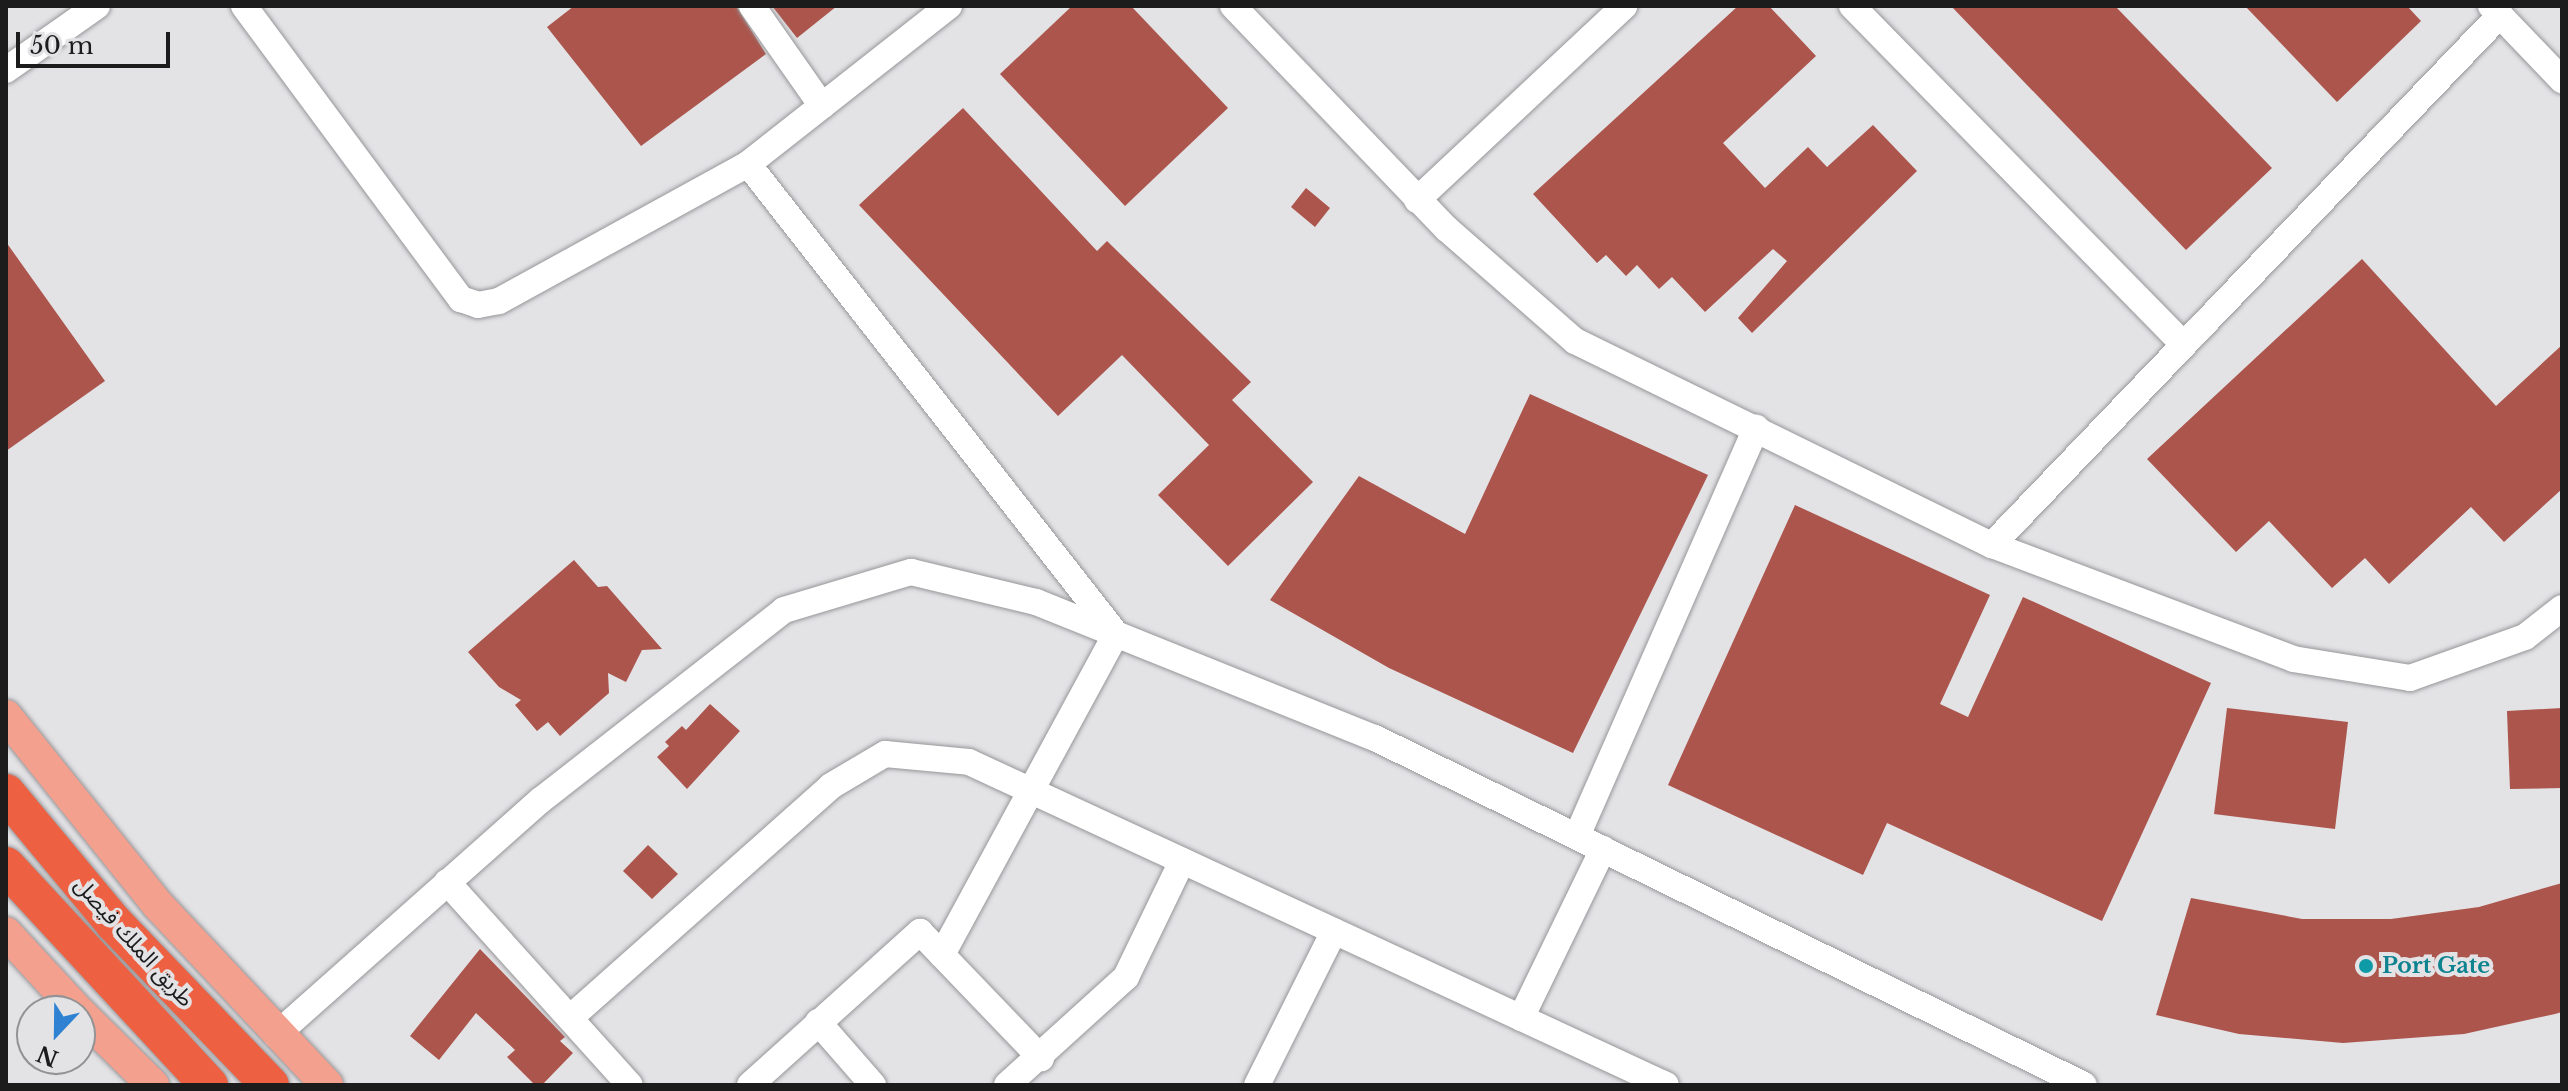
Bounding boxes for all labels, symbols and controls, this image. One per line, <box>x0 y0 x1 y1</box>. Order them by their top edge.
scale bar <box>20 16 174 66</box>
text: 50 m <box>30 31 93 60</box>
street label: طريق الملك فيصل <box>69 872 199 1012</box>
place label: Port Gate <box>2382 953 2490 979</box>
marker: Port Gate <box>2357 957 2375 975</box>
north arrow <box>16 995 96 1075</box>
text: N <box>33 1039 62 1072</box>

